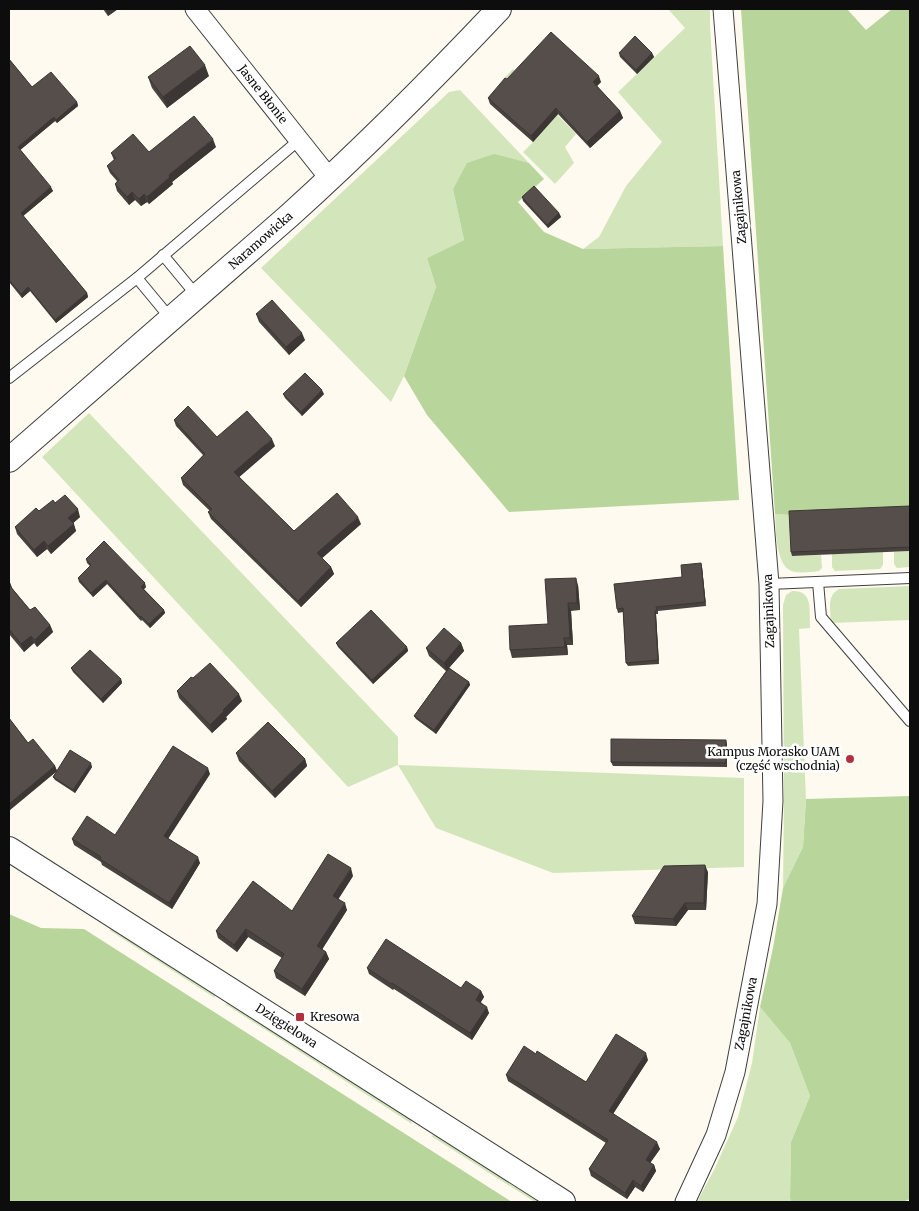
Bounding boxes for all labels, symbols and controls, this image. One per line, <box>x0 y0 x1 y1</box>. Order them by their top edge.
street label: Jasne Błonie <box>235 61 291 126</box>
street label: Zagajnikowa <box>728 169 749 245</box>
street label: Naramowicka <box>225 208 296 272</box>
street label: Zagajnikowa <box>760 573 777 648</box>
place label: Kampus Morasko UAM (część wschodnia) <box>707 744 840 773</box>
marker: Kampus Morasko UAM (część wschodnia) <box>844 753 856 765</box>
street label: Zagajnikowa <box>731 975 760 1051</box>
street label: Dzięgielowa <box>253 1000 321 1051</box>
place label: Kresowa <box>310 1009 360 1024</box>
marker: Kresowa <box>294 1011 306 1023</box>

